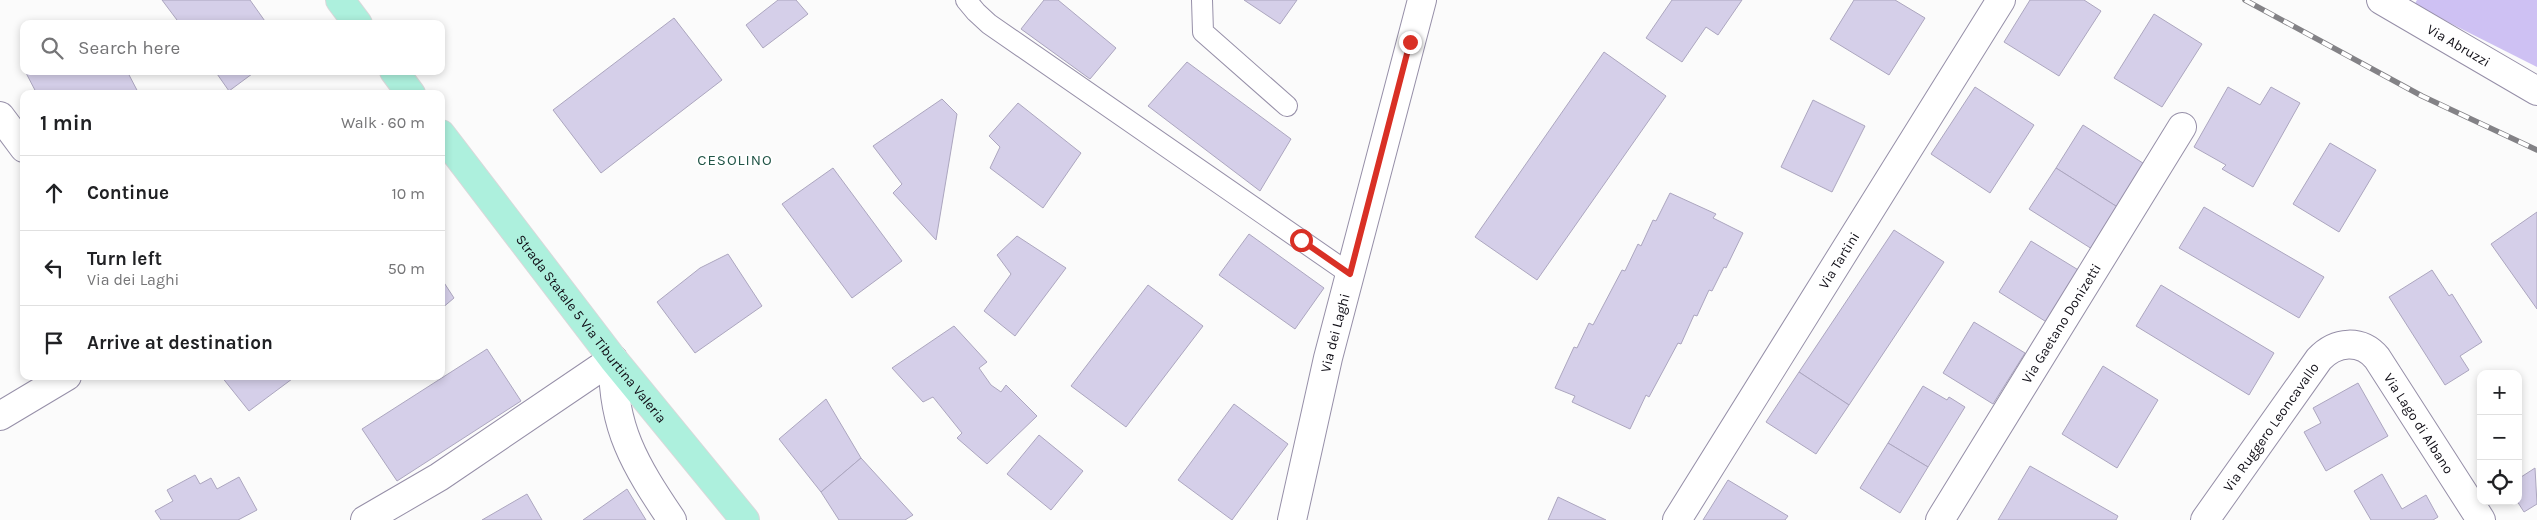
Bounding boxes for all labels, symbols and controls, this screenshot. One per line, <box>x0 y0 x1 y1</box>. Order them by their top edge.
search box <box>20 20 445 75</box>
street label: Via Abruzzi <box>2424 21 2493 71</box>
route end <box>1399 31 1422 54</box>
icon: search <box>38 34 66 62</box>
text: Search here <box>78 37 180 59</box>
text: 1 min <box>40 111 93 135</box>
text: Walk · 60 m <box>341 113 425 132</box>
district label: CESOLINO <box>697 151 773 169</box>
icon: ahead <box>40 179 68 207</box>
text: Continue <box>87 182 169 204</box>
text: 10 m <box>391 184 425 203</box>
route start <box>1290 229 1313 252</box>
street label: Via Tartini <box>1815 229 1863 292</box>
street label: Strada Statale 5 Via Tiburtina Valeria <box>512 231 670 427</box>
text: Turn left <box>87 248 162 270</box>
icon: left <box>40 254 68 282</box>
text: 50 m <box>388 259 425 278</box>
street label: Via Gaetano Donizetti <box>2018 261 2105 387</box>
text: Via dei Laghi <box>87 270 179 289</box>
street label: Via dei Laghi <box>1317 292 1354 374</box>
icon: arrive <box>40 329 68 357</box>
text: Arrive at destination <box>87 332 273 354</box>
street label: Via Ruggero Leoncavallo <box>2220 359 2323 495</box>
street label: Via Lago di Albano <box>2380 370 2457 477</box>
map controls <box>2477 370 2522 505</box>
button: + <box>2477 370 2522 415</box>
button: − <box>2477 415 2522 460</box>
button: locate <box>2477 460 2522 505</box>

